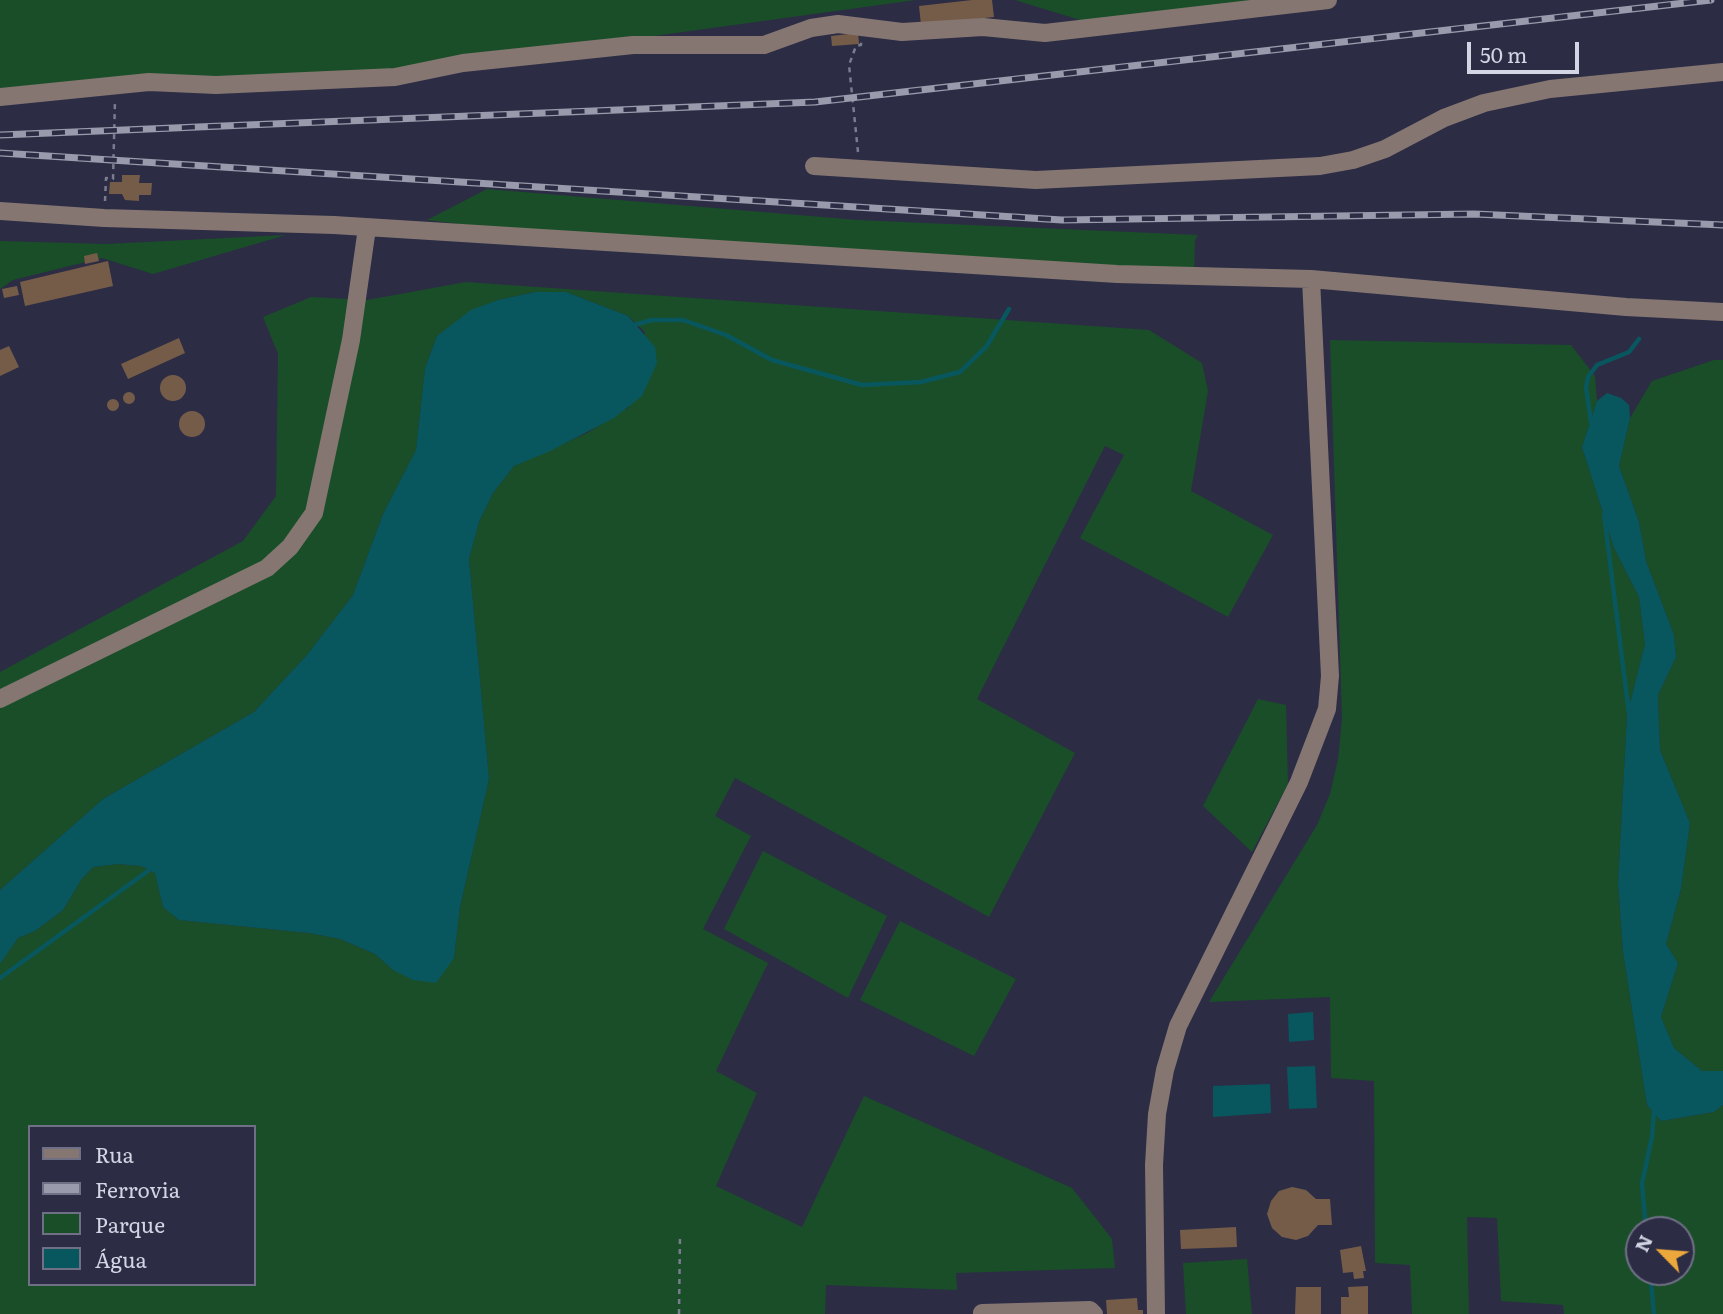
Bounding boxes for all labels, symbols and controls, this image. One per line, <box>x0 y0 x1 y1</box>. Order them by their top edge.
scale bar <box>1471 28 1583 72</box>
text: 50 m <box>1480 38 1527 69</box>
legend <box>28 1125 256 1286</box>
text: Rua <box>95 1138 134 1169</box>
text: Ferrovia <box>95 1173 180 1204</box>
text: Parque <box>95 1208 165 1239</box>
north arrow <box>1625 1216 1695 1286</box>
text: N <box>1627 1230 1659 1256</box>
text: Água <box>95 1243 147 1274</box>

